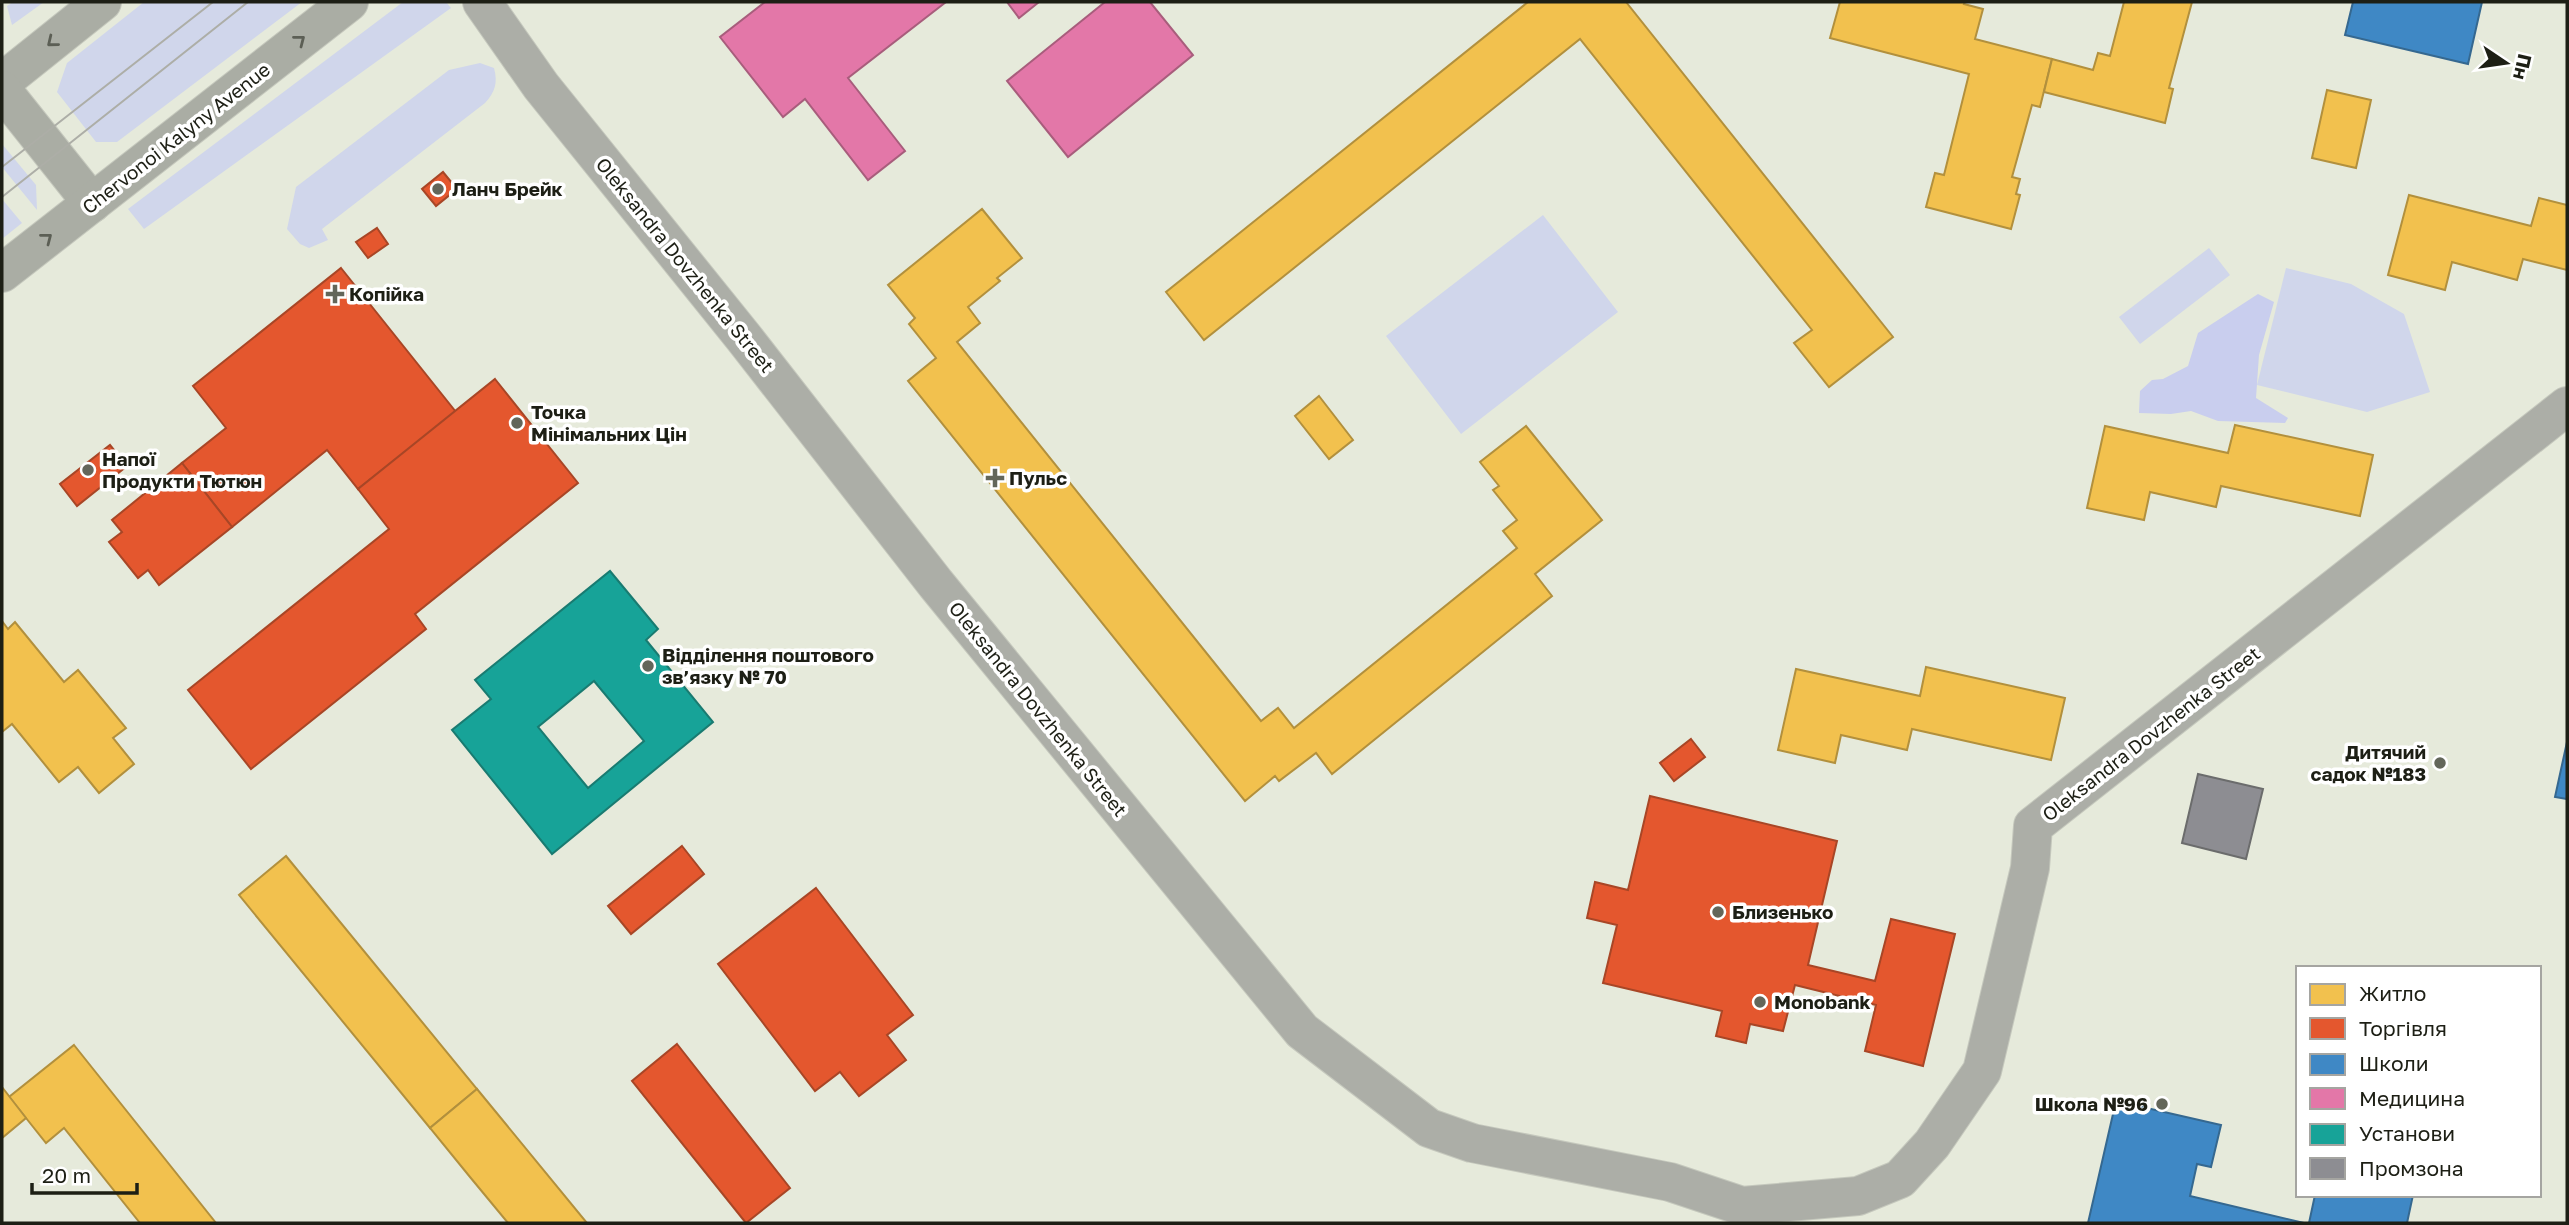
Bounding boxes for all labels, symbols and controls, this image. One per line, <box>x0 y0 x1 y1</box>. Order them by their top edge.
north arrow <box>2471 28 2541 98</box>
one-way arrow <box>48 34 61 46</box>
one-way arrow <box>292 36 305 49</box>
text: Пн <box>2509 52 2537 82</box>
street label: Chervonoi Kalyny Avenue <box>77 57 274 218</box>
street label: Oleksandra Dovzhenka Street <box>592 153 779 377</box>
place label: Ланч Брейк <box>452 177 563 200</box>
marker: Ланч Брейк <box>430 181 446 197</box>
one-way arrow <box>39 234 51 246</box>
place label: Копійка <box>349 282 424 305</box>
marker: Копійка <box>327 286 343 302</box>
place label: Точка Мінімальних Цін <box>531 400 687 445</box>
marker: Точка Мінімальних Цін <box>509 415 525 431</box>
place label: Напої Продукти Тютюн <box>102 447 262 492</box>
marker: Напої Продукти Тютюн <box>80 462 96 478</box>
place label: Пульс <box>1009 466 1067 489</box>
marker: Пульс <box>987 470 1003 486</box>
street label: Oleksandra Dovzhenka Street <box>945 597 1132 821</box>
street label: Oleksandra Dovzhenka Street <box>2037 641 2264 826</box>
place label: Відділення поштового зв’язку № 70 <box>662 643 874 688</box>
marker: Відділення поштового зв’язку № 70 <box>640 658 656 674</box>
place label: Дитячий садок №183 <box>2310 740 2426 785</box>
marker: Дитячий садок №183 <box>2432 755 2448 771</box>
place label: Близенько <box>1732 900 1834 923</box>
marker: Близенько <box>1710 904 1726 920</box>
legend <box>2296 966 2541 1197</box>
text: Житло <box>2359 980 2426 1006</box>
place label: Monobank <box>1774 990 1870 1013</box>
marker: Monobank <box>1752 994 1768 1010</box>
text: Торгівля <box>2359 1015 2447 1041</box>
text: Школи <box>2359 1050 2429 1076</box>
text: Медицина <box>2359 1085 2465 1111</box>
place label: Школа №96 <box>2035 1092 2148 1115</box>
marker: Школа №96 <box>2154 1096 2170 1112</box>
text: Установи <box>2359 1120 2455 1146</box>
scale bar <box>32 1152 136 1196</box>
text: Промзона <box>2359 1155 2464 1181</box>
text: 20 m <box>42 1162 91 1188</box>

